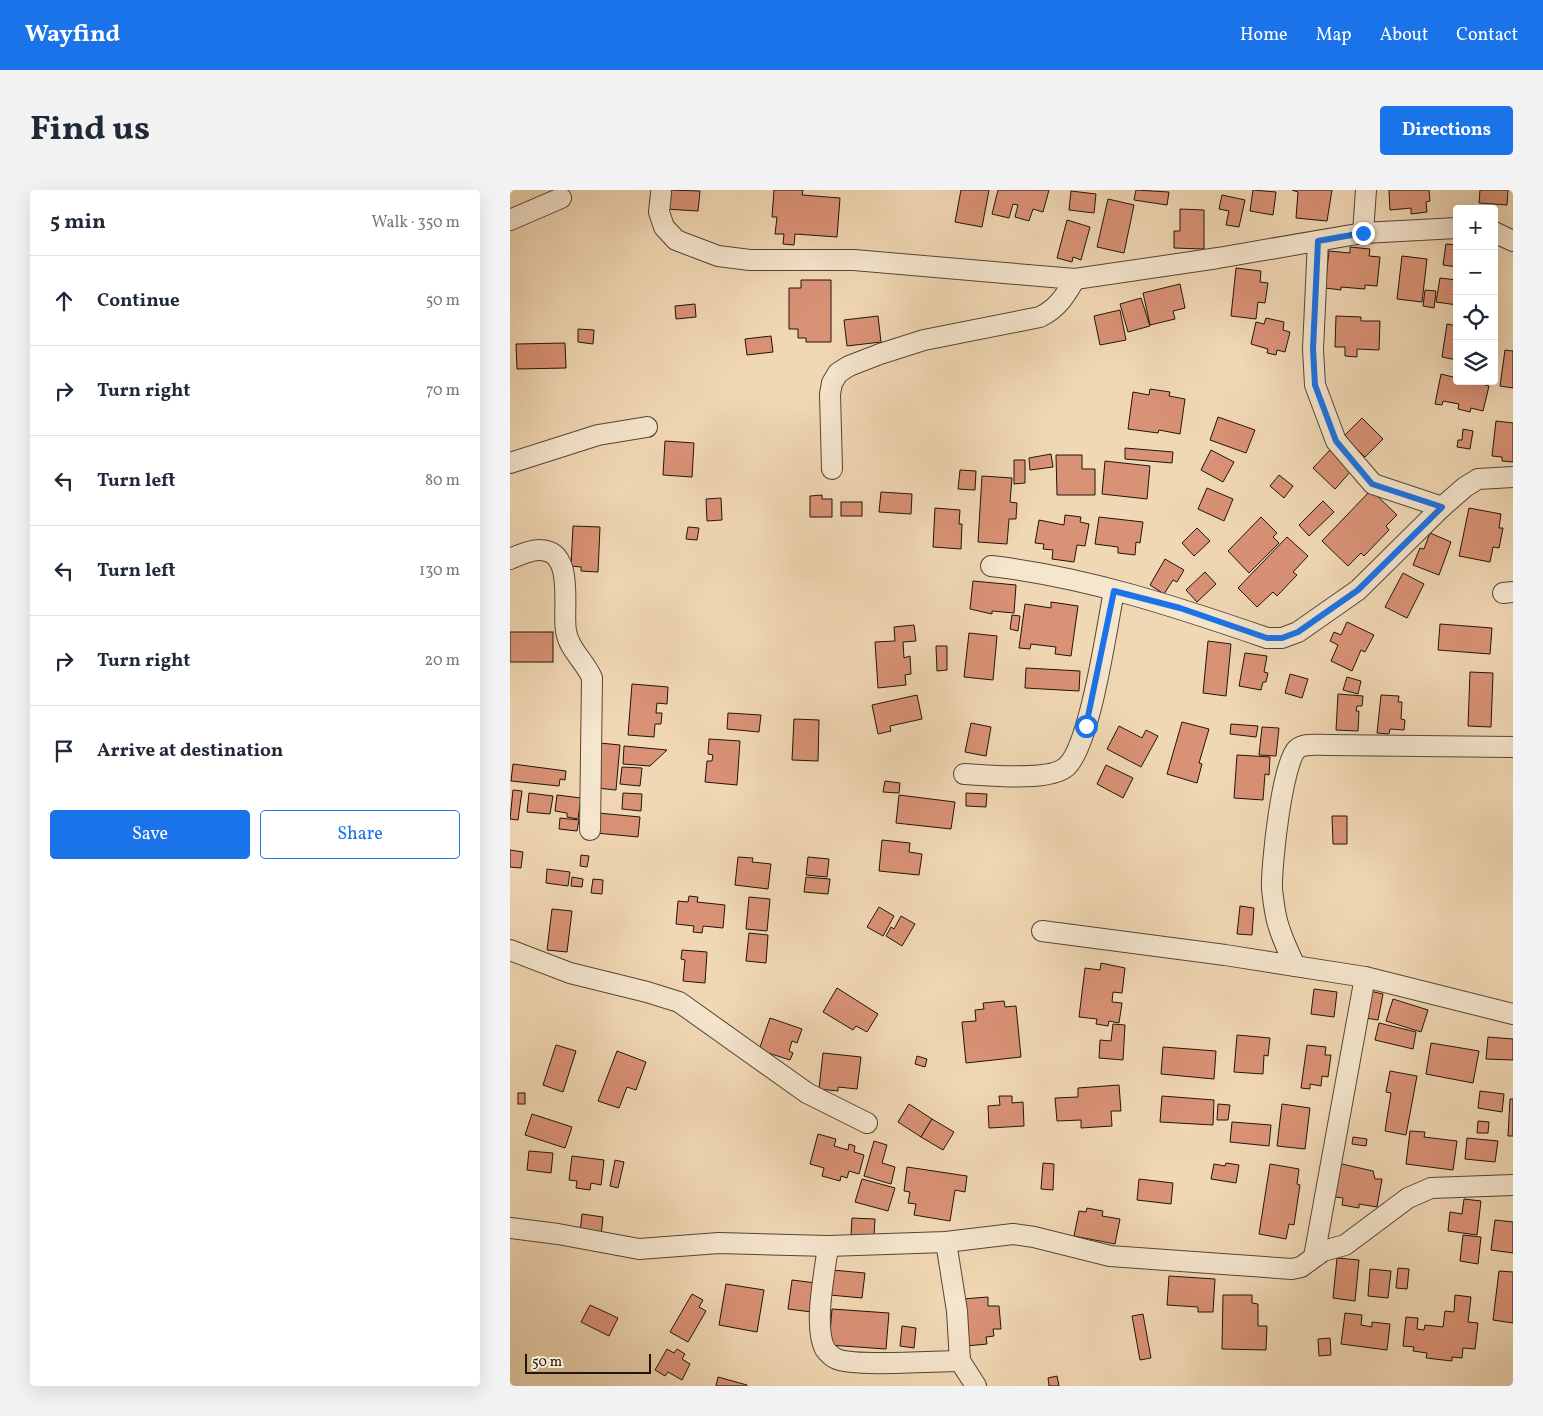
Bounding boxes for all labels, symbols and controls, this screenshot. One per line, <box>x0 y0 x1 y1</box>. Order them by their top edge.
text: Wayfind <box>25 18 120 52</box>
text: Home <box>1240 23 1288 48</box>
text: Map <box>1316 23 1352 48</box>
text: About <box>1380 23 1428 48</box>
text: Contact <box>1456 23 1518 48</box>
text: Find us <box>30 106 150 154</box>
button: Directions <box>1380 106 1513 155</box>
map controls <box>1453 205 1498 385</box>
button: + <box>1453 205 1498 250</box>
text: 5 min <box>50 208 106 237</box>
text: Walk · 350 m <box>372 212 460 234</box>
route end <box>1352 222 1375 245</box>
button: − <box>1453 250 1498 295</box>
icon: ahead <box>50 287 78 315</box>
text: Continue <box>97 288 180 314</box>
text: 50 m <box>426 290 460 312</box>
button: locate <box>1453 295 1498 340</box>
button: layers <box>1453 340 1498 385</box>
icon: right <box>50 377 78 405</box>
text: Turn right <box>97 378 190 404</box>
text: 70 m <box>426 380 460 402</box>
icon: left <box>50 467 78 495</box>
text: Turn left <box>97 468 176 494</box>
text: 80 m <box>425 470 460 492</box>
icon: left <box>50 557 78 585</box>
text: Turn left <box>97 558 176 584</box>
text: 130 m <box>419 560 460 582</box>
icon: right <box>50 647 78 675</box>
text: Turn right <box>97 648 190 674</box>
text: 20 m <box>425 650 460 672</box>
route start <box>1075 715 1098 738</box>
icon: arrive <box>50 737 78 765</box>
text: Arrive at destination <box>97 738 283 764</box>
button: Save <box>50 810 250 859</box>
button: Share <box>260 810 460 859</box>
scale bar <box>525 1351 651 1374</box>
text: 50 m <box>532 1353 562 1372</box>

